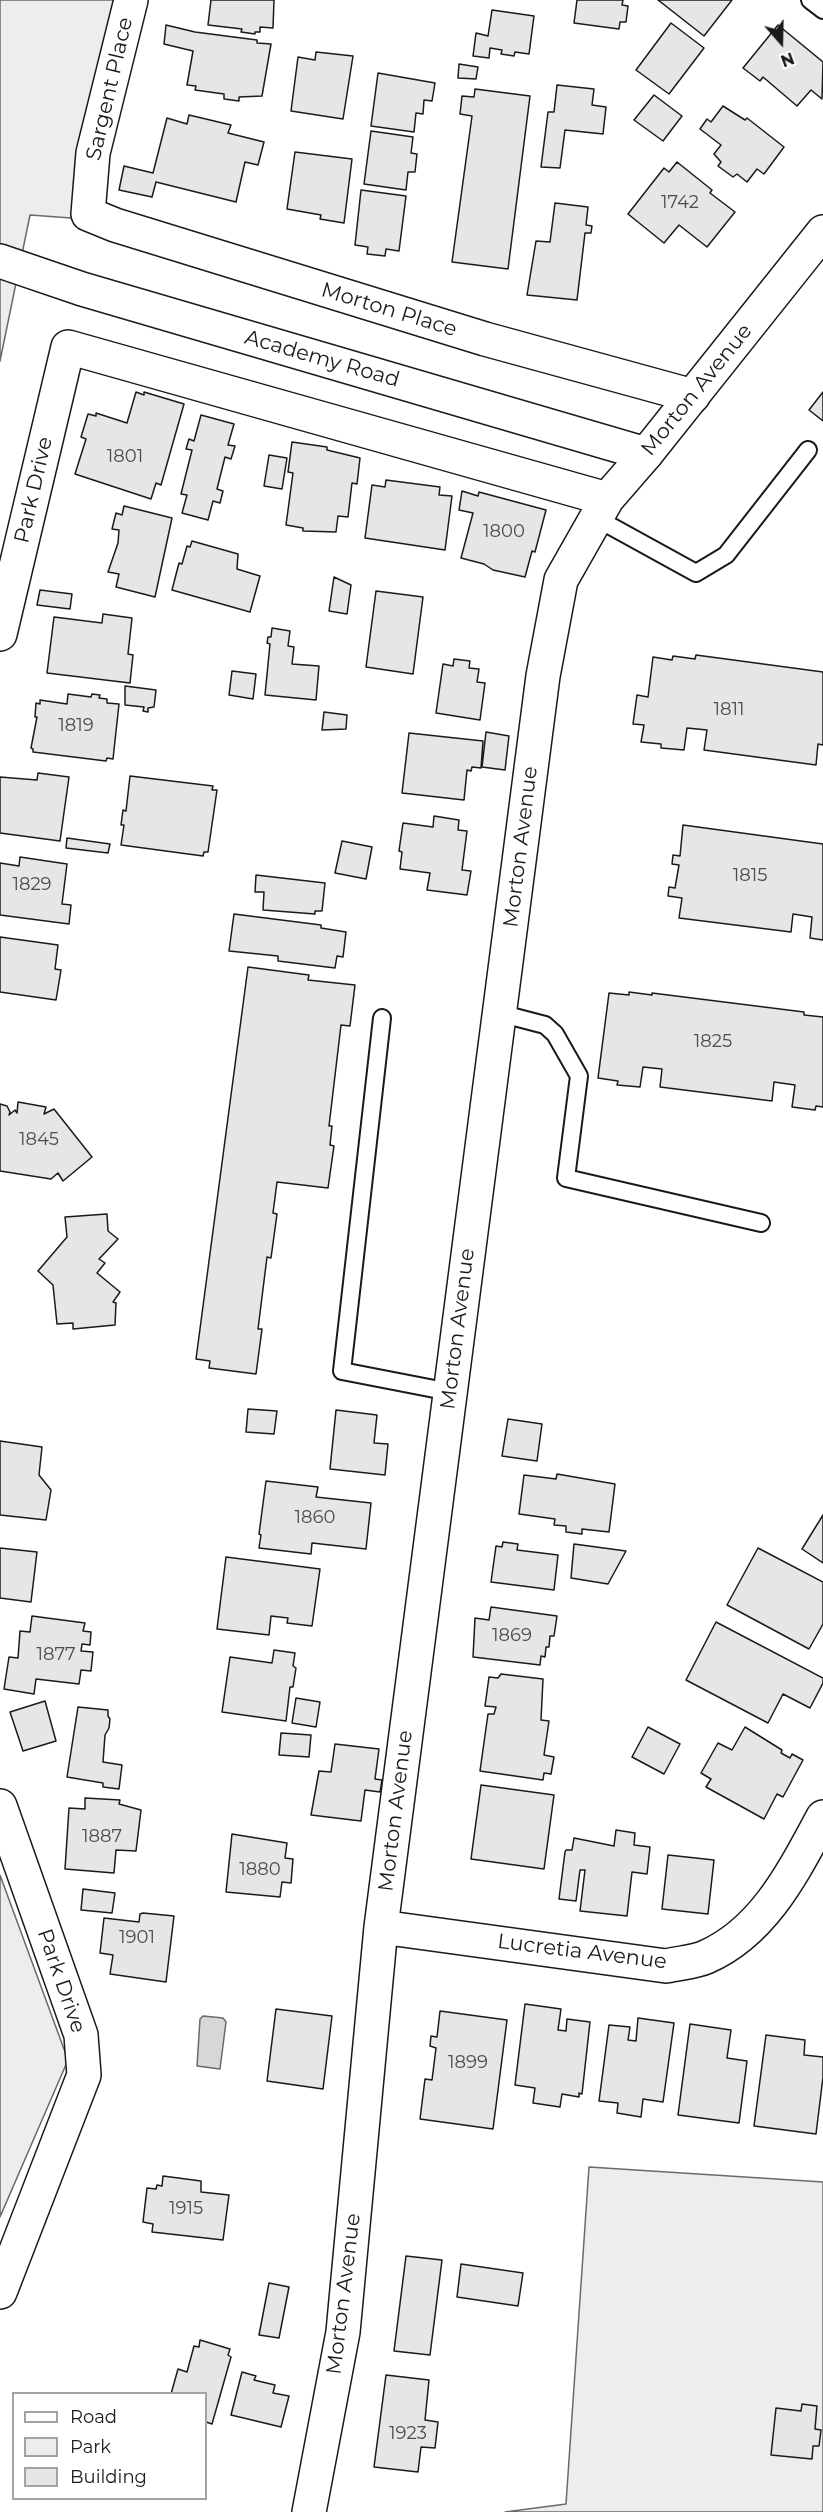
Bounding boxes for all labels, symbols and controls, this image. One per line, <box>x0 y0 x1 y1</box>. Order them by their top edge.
north arrow <box>751 12 811 72</box>
street label: Sargent Place <box>81 15 139 163</box>
text: N <box>778 48 797 71</box>
house number: 1742 <box>661 192 699 214</box>
street label: Morton Place <box>318 277 460 343</box>
street label: Morton Avenue <box>636 319 758 461</box>
street label: Academy Road <box>242 325 402 393</box>
street label: Park Drive <box>10 434 58 546</box>
house number: 1801 <box>107 446 143 468</box>
house number: 1800 <box>483 521 525 543</box>
house number: 1811 <box>714 699 744 721</box>
house number: 1819 <box>58 715 94 737</box>
street label: Morton Avenue <box>499 765 543 929</box>
house number: 1815 <box>733 865 767 887</box>
house number: 1829 <box>12 874 52 896</box>
house number: 1825 <box>694 1031 732 1053</box>
house number: 1845 <box>19 1129 59 1151</box>
street label: Morton Avenue <box>436 1247 480 1411</box>
house number: 1860 <box>295 1507 335 1529</box>
house number: 1869 <box>492 1625 532 1647</box>
house number: 1877 <box>36 1644 76 1666</box>
street label: Morton Avenue <box>374 1729 418 1893</box>
house number: 1887 <box>82 1826 122 1848</box>
house number: 1880 <box>239 1859 281 1881</box>
street label: Park Drive <box>31 1926 91 2036</box>
house number: 1901 <box>119 1927 155 1949</box>
street label: Lucretia Avenue <box>496 1929 668 1975</box>
house number: 1899 <box>448 2052 488 2074</box>
house number: 1915 <box>169 2198 203 2220</box>
street label: Morton Avenue <box>322 2212 366 2376</box>
legend <box>12 2392 207 2500</box>
text: Road <box>70 2406 117 2428</box>
house number: 1923 <box>389 2423 427 2445</box>
text: Park <box>70 2436 111 2458</box>
text: Building <box>70 2466 147 2488</box>

